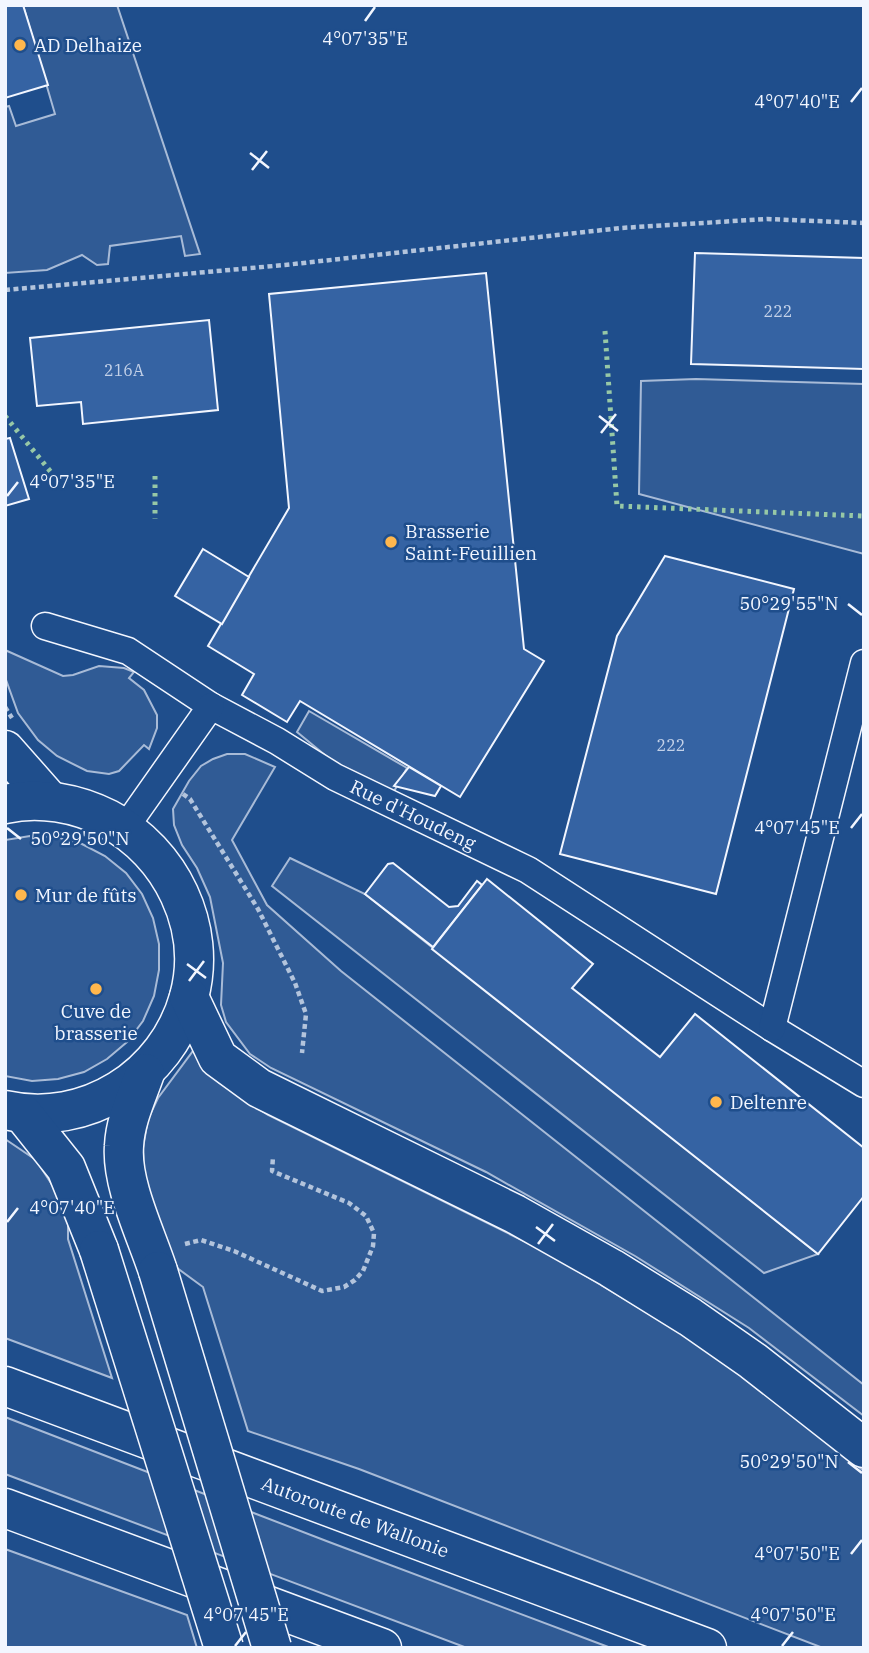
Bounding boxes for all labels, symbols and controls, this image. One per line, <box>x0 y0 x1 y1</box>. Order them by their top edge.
text: 4°07'35"E <box>322 27 408 50</box>
place label: AD Delhaize <box>34 33 142 57</box>
marker: AD Delhaize <box>12 37 28 53</box>
text: 4°07'40"E <box>754 90 840 113</box>
house number: 222 <box>764 301 792 321</box>
house number: 216A <box>104 360 144 380</box>
text: 4°07'35"E <box>29 470 115 493</box>
place label: Brasserie Saint-Feuillien <box>405 519 537 565</box>
marker: Brasserie Saint-Feuillien <box>383 534 399 550</box>
text: 50°29'55"N <box>740 592 839 615</box>
house number: 222 <box>657 735 685 755</box>
street label: Rue d'Houdeng <box>346 774 481 855</box>
text: 4°07'45"E <box>754 816 840 839</box>
text: 50°29'50"N <box>31 827 130 850</box>
place label: Mur de fûts <box>35 883 137 907</box>
marker: Mur de fûts <box>13 887 29 903</box>
marker: Cuve de brasserie <box>88 981 104 997</box>
place label: Cuve de brasserie <box>54 999 138 1045</box>
place label: Deltenre <box>730 1090 807 1114</box>
marker: Deltenre <box>708 1094 724 1110</box>
text: 4°07'40"E <box>29 1196 115 1219</box>
text: 50°29'50"N <box>740 1450 839 1473</box>
street label: Autoroute de Wallonie <box>258 1471 453 1563</box>
text: 4°07'50"E <box>754 1542 840 1565</box>
text: 4°07'45"E <box>203 1603 289 1626</box>
text: 4°07'50"E <box>750 1603 836 1626</box>

